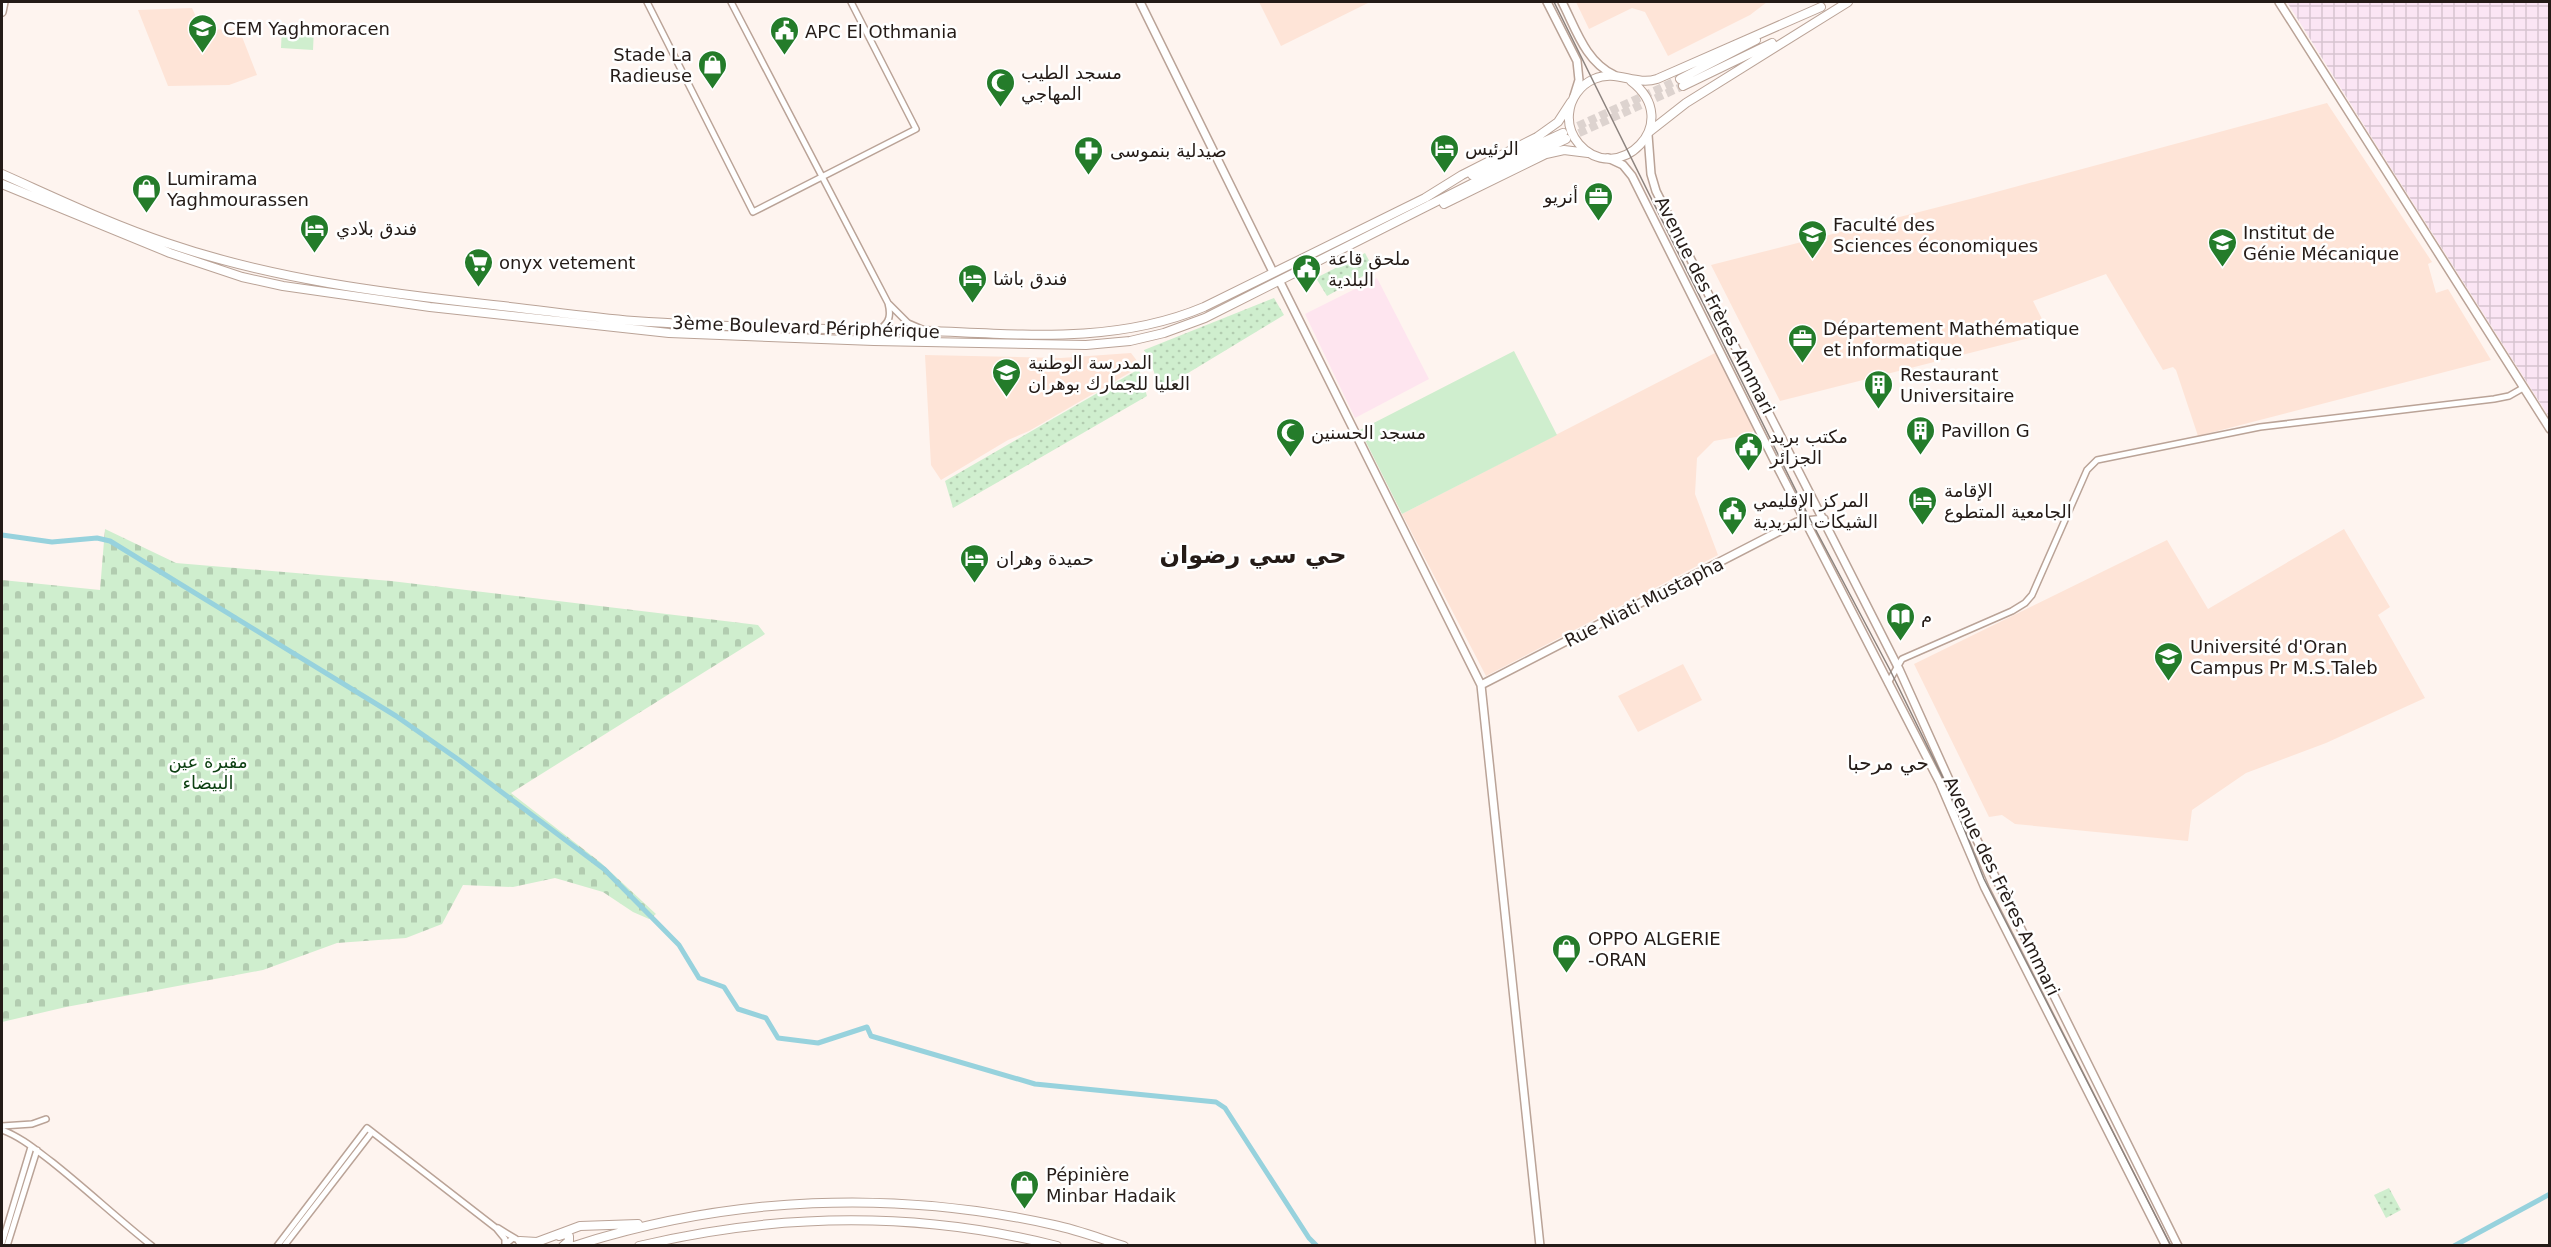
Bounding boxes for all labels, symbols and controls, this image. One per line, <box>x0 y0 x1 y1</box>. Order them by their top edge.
school or university icon: CEM Yaghmoracen <box>186 12 218 54</box>
public building icon: APC El Othmania <box>768 15 800 57</box>
place label: CEM Yaghmoracen <box>223 18 390 39</box>
place label: APC El Othmania <box>805 21 957 42</box>
place label: Stade La Radieuse <box>609 44 692 86</box>
shop icon: Stade La Radieuse <box>697 48 729 90</box>
place label: مسجد الطيب المهاجي <box>1021 62 1122 105</box>
mosque icon: مسجد الطيب المهاجي <box>984 66 1016 108</box>
hotel icon: الرئيس <box>1428 132 1460 174</box>
pharmacy icon: صيدلية بنموسى <box>1073 134 1105 176</box>
place label: الرئيس <box>1465 138 1519 160</box>
place label: صيدلية بنموسى <box>1110 140 1227 162</box>
place label: Lumirama Yaghmourassen <box>166 168 309 210</box>
shop icon: Lumirama Yaghmourassen <box>130 172 162 214</box>
office icon: أنريو <box>1583 180 1615 222</box>
place label: أنريو <box>1543 185 1578 208</box>
street label: Avenue des Frères Ammari <box>1651 193 1779 417</box>
hotel icon: فندق بلادي <box>299 212 331 254</box>
place label: Faculté des Sciences économiques <box>1833 214 2038 256</box>
place label: فندق بلادي <box>336 218 417 240</box>
school or university icon: Faculté des Sciences économiques <box>1796 218 1828 260</box>
place label: Institut de Génie Mécanique <box>2243 222 2399 264</box>
school or university icon: Institut de Génie Mécanique <box>2206 226 2238 268</box>
supermarket icon: onyx vetement <box>462 246 494 288</box>
place label: ملحق قاعة البلدية <box>1328 248 1410 290</box>
place label: onyx vetement <box>499 252 635 273</box>
public building icon: ملحق قاعة البلدية <box>1291 252 1323 294</box>
hotel icon: فندق باشا <box>956 262 988 304</box>
place label: فندق باشا <box>993 268 1067 289</box>
street label: 3ème Boulevard Périphérique <box>672 312 940 342</box>
place label: Département Mathématique et informatique <box>1823 318 2079 360</box>
office icon: Département Mathématique et informatique <box>1786 322 1818 364</box>
place label: المدرسة الوطنية العليا للجمارك بوهران <box>1028 352 1190 395</box>
school or university icon: المدرسة الوطنية العليا للجمارك بوهران <box>991 356 1023 398</box>
place label: Restaurant Universitaire <box>1900 364 2014 406</box>
building icon: Restaurant Universitaire <box>1863 368 1895 410</box>
building icon: Pavillon G <box>1904 414 1936 456</box>
mosque icon: مسجد الحسنين <box>1274 416 1306 458</box>
place label: Pavillon G <box>1941 420 2030 441</box>
place label: مسجد الحسنين <box>1311 422 1426 444</box>
place label: مكتب بريد الجزائر <box>1769 426 1848 469</box>
public building icon: مكتب بريد الجزائر <box>1733 430 1765 472</box>
place label: الإقامة الجامعية المتطوع <box>1944 480 2072 523</box>
hotel icon: الإقامة الجامعية المتطوع <box>1907 484 1939 526</box>
place label: المركز الإقليمي الشيكات البريدية <box>1753 490 1878 533</box>
public building icon: المركز الإقليمي الشيكات البريدية <box>1716 494 1748 536</box>
district label: حي سي رضوان <box>1160 541 1346 569</box>
hotel icon: حميدة وهران <box>959 542 991 584</box>
place label: حميدة وهران <box>996 548 1094 570</box>
street label: Rue Niati Mustapha <box>1561 553 1727 651</box>
library icon: م <box>1884 600 1916 642</box>
place label: م <box>1921 606 1932 627</box>
place label: Université d'Oran Campus Pr M.S.Taleb <box>2190 636 2378 678</box>
school or university icon: Université d'Oran Campus Pr M.S.Taleb <box>2153 640 2185 682</box>
park label: مقبرة عين البيضاء <box>168 751 248 793</box>
district label: حي مرحبا <box>1847 751 1929 776</box>
street label: Avenue des Frères Ammari <box>1940 773 2064 999</box>
place label: OPPO ALGERIE -ORAN <box>1588 928 1721 970</box>
shop icon: OPPO ALGERIE -ORAN <box>1551 932 1583 974</box>
place label: Pépinière Minbar Hadaik <box>1046 1164 1177 1206</box>
shop icon: Pépinière Minbar Hadaik <box>1009 1168 1041 1210</box>

